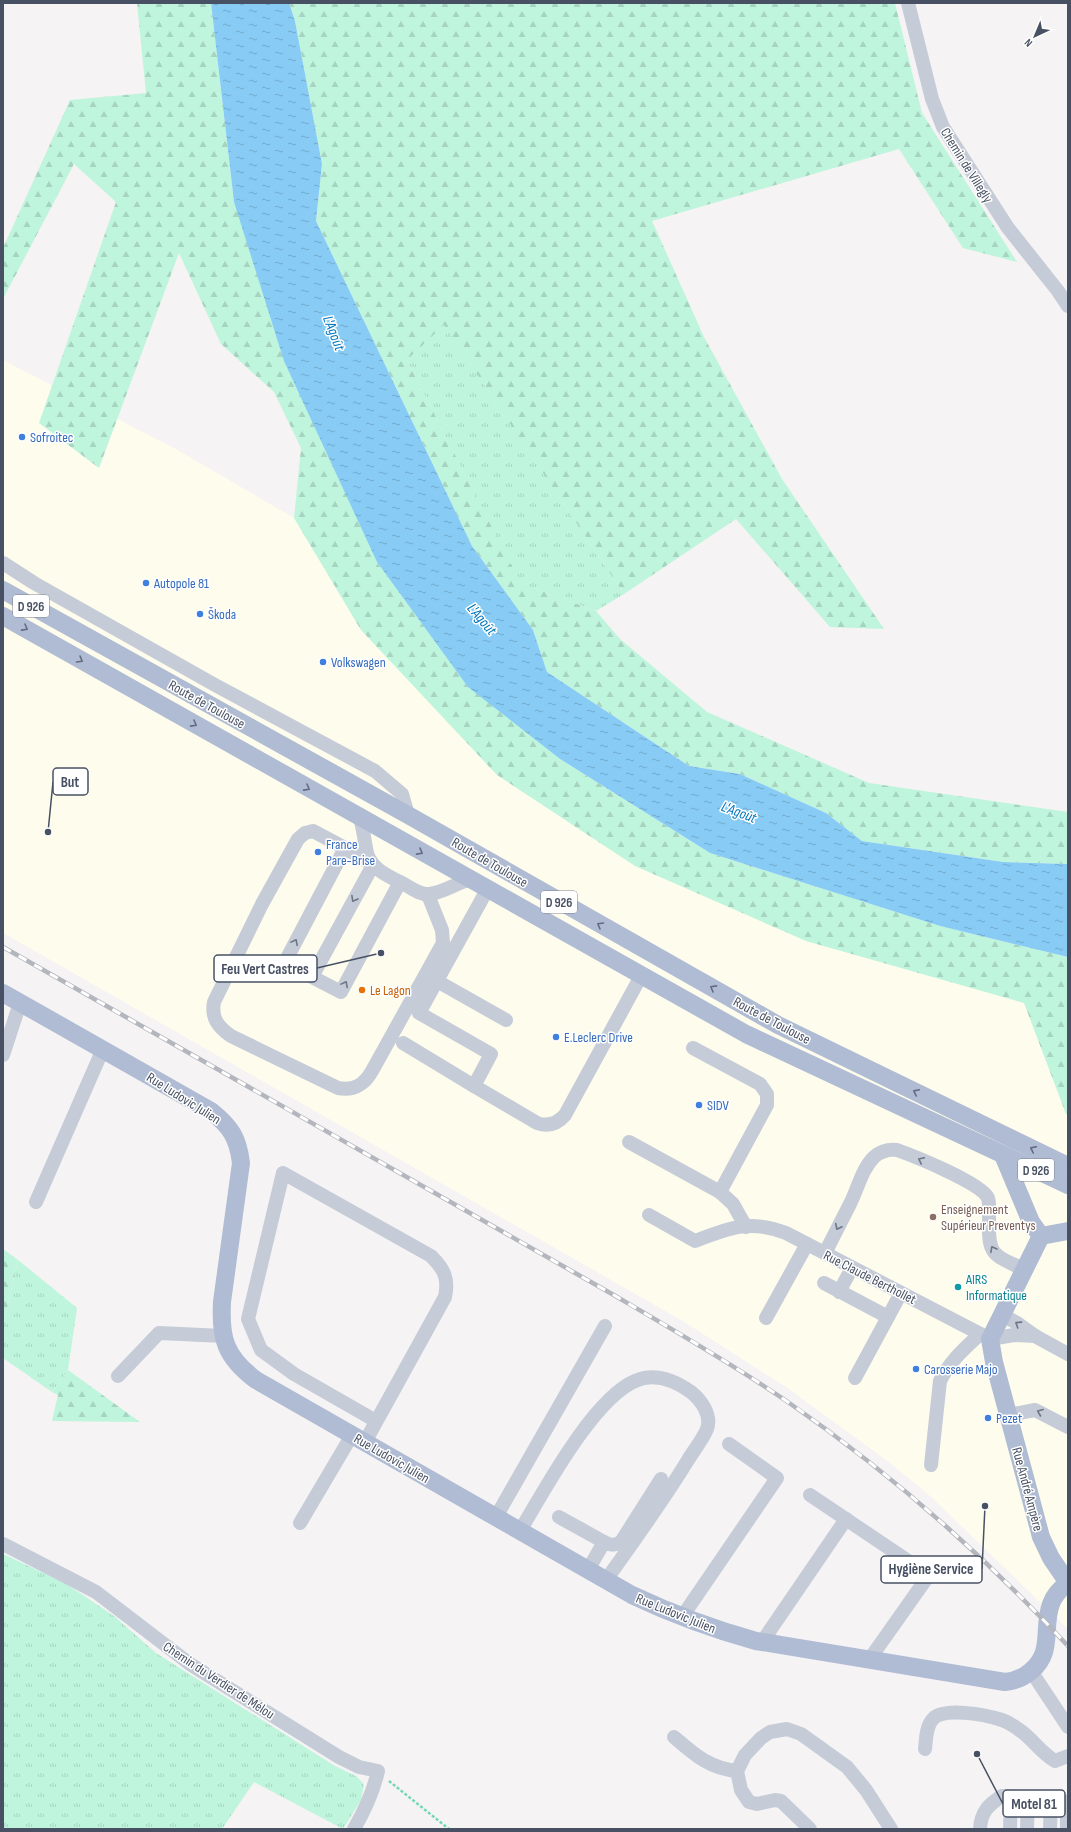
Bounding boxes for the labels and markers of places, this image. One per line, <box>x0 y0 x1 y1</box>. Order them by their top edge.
place label: Sofroitec <box>30 429 73 446</box>
marker: Sofroitec <box>17 432 27 442</box>
place label: Autopole 81 <box>153 575 209 592</box>
marker: Autopole 81 <box>141 578 151 588</box>
place label: Škoda <box>208 606 236 623</box>
marker: Škoda <box>195 609 205 619</box>
place label: Volkswagen <box>331 654 386 671</box>
marker: Volkswagen <box>318 657 328 667</box>
callout: But <box>53 768 88 795</box>
place label: France Pare-Brise <box>326 836 375 869</box>
marker: France Pare-Brise <box>313 847 323 857</box>
callout: Feu Vert Castres <box>214 955 317 982</box>
place label: Le Lagon <box>370 982 411 999</box>
marker: Le Lagon <box>357 985 367 995</box>
place label: E.Leclerc Drive <box>564 1029 633 1046</box>
marker: E.Leclerc Drive <box>551 1032 561 1042</box>
place label: SIDV <box>707 1097 730 1114</box>
marker: SIDV <box>694 1100 704 1110</box>
place label: Enseignement Supérieur Preventys <box>941 1201 1036 1234</box>
marker: Enseignement Supérieur Preventys <box>928 1212 938 1222</box>
place label: AIRS Informatique <box>965 1271 1027 1304</box>
marker: AIRS Informatique <box>953 1282 963 1292</box>
place label: Carosserie Majo <box>924 1361 998 1378</box>
marker: Carosserie Majo <box>911 1364 921 1374</box>
place label: Pezet <box>996 1410 1022 1427</box>
marker: Pezet <box>983 1413 993 1423</box>
callout: Hygiène Service <box>881 1556 982 1583</box>
callout: Motel 81 <box>1003 1790 1065 1817</box>

